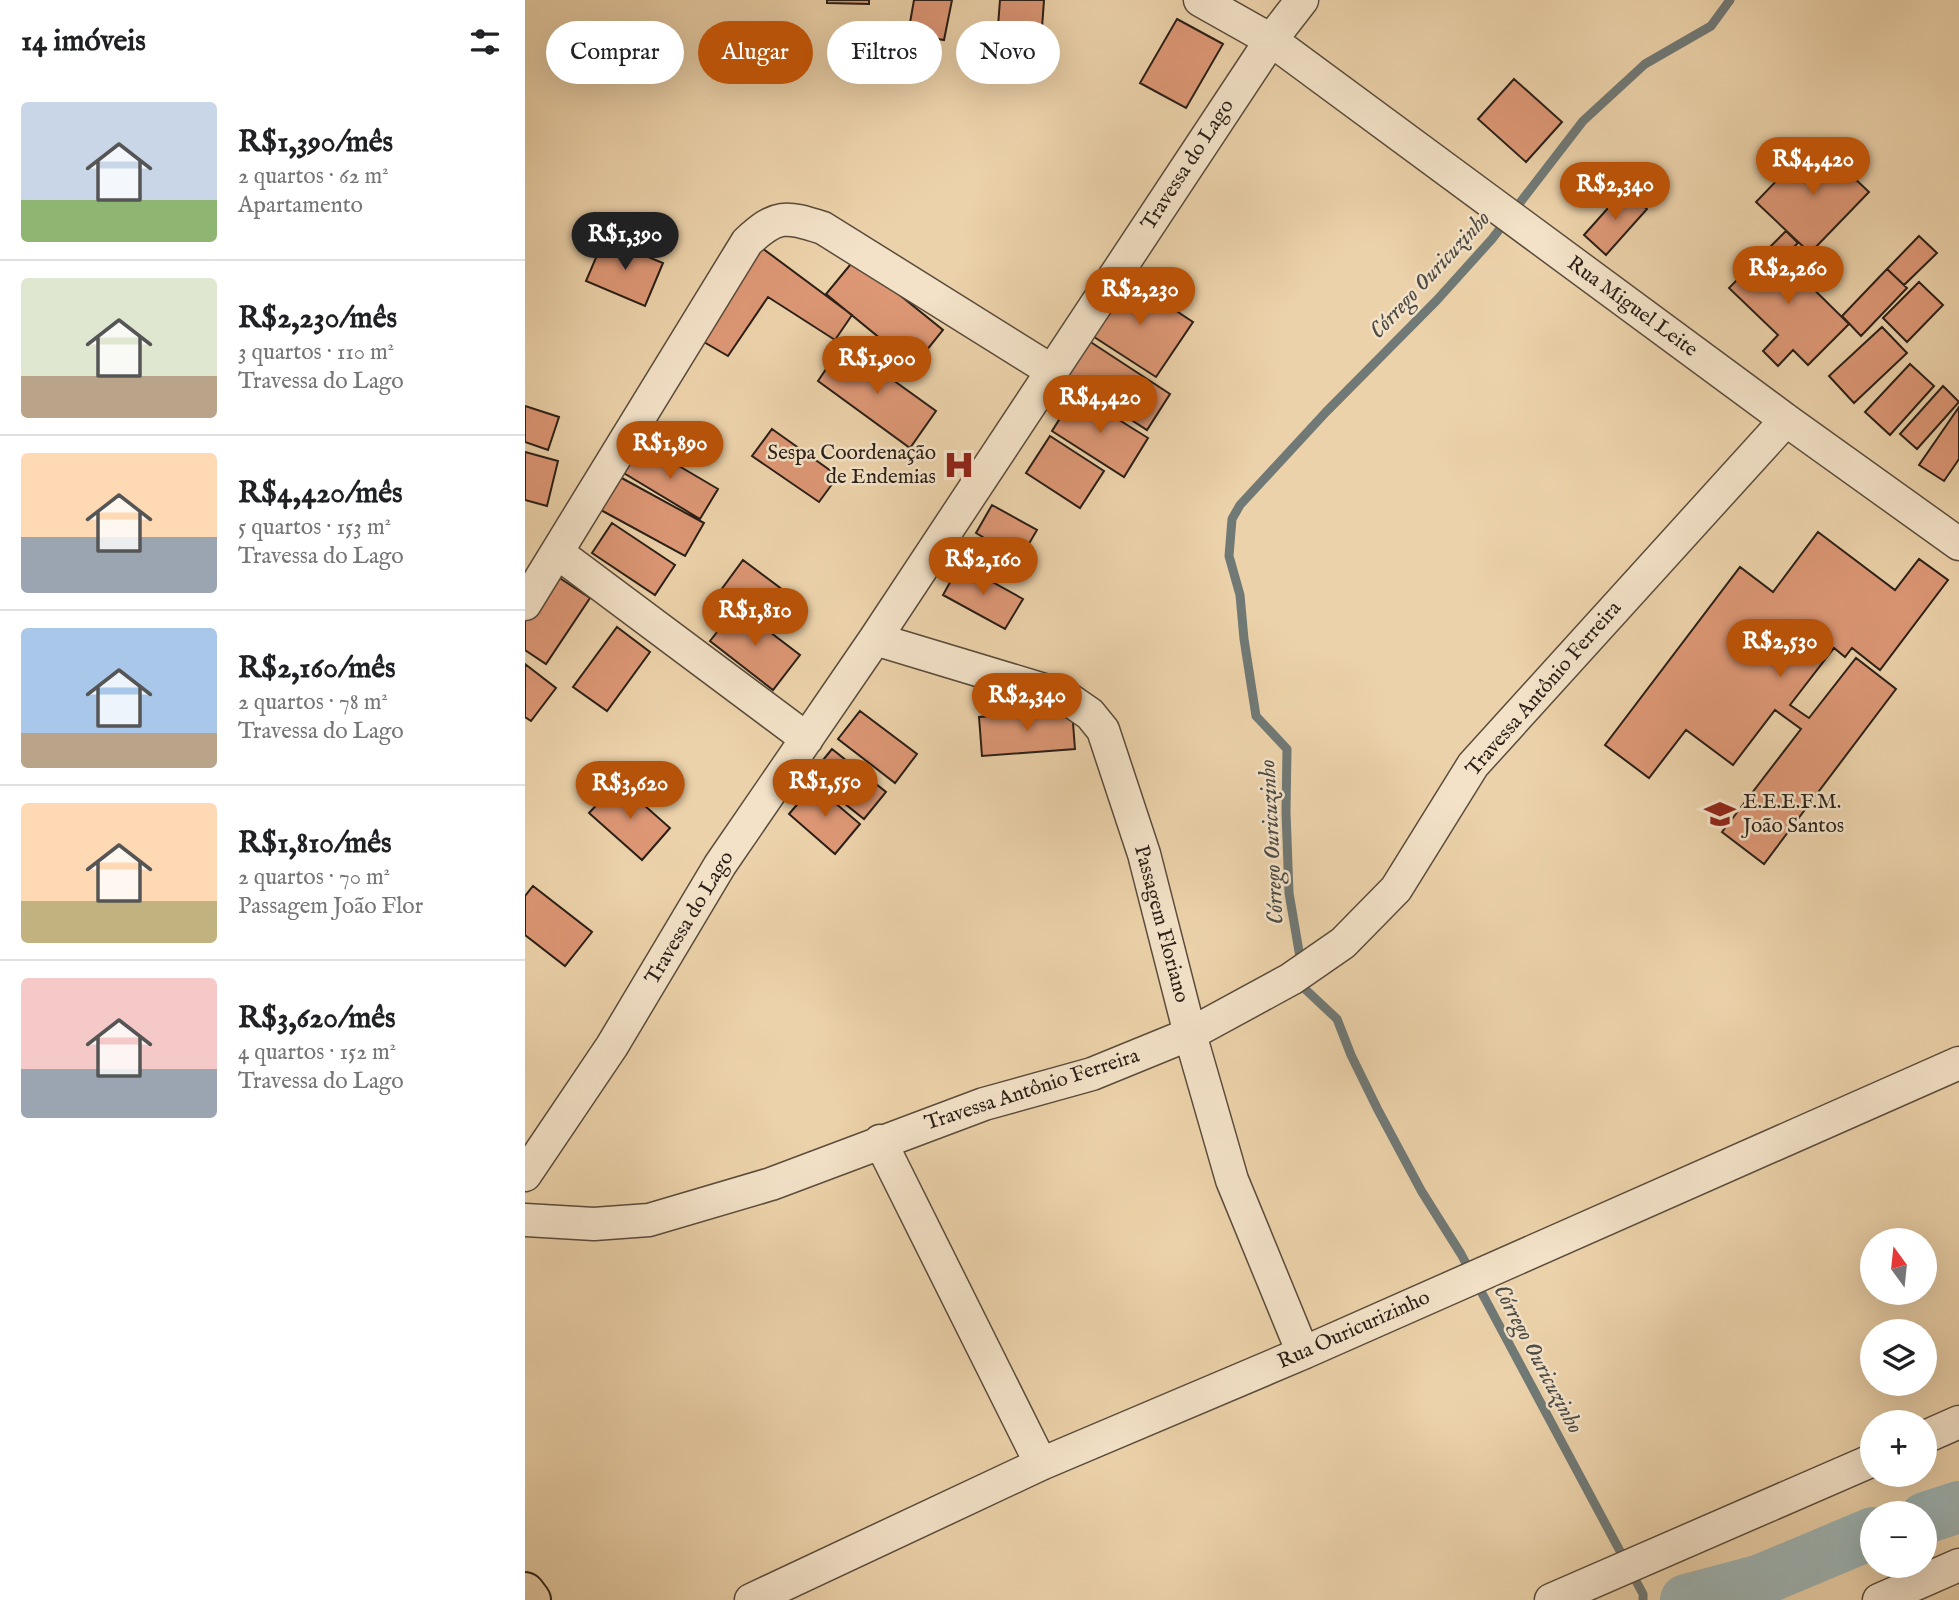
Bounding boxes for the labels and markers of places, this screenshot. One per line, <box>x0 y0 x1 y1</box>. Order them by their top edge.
pin: R$4,420 <box>1748 138 1878 197</box>
pin: R$2,340 <box>1550 162 1680 222</box>
pin: R$1,390 <box>560 212 690 272</box>
pin: R$2,260 <box>1723 246 1853 306</box>
pin: R$2,230 <box>1075 268 1205 327</box>
pin: R$1,900 <box>812 336 942 396</box>
pin: R$4,420 <box>1035 376 1165 435</box>
pin: R$1,890 <box>605 421 735 481</box>
place label: Sespa Coordenação de Endemias <box>767 440 936 491</box>
hospital icon: Sespa Coordenação de Endemias <box>942 448 976 482</box>
pin: R$2,160 <box>918 538 1048 597</box>
pin: R$1,810 <box>690 588 820 648</box>
pin: R$2,530 <box>1715 620 1845 679</box>
pin: R$2,340 <box>962 674 1092 733</box>
pin: R$1,550 <box>760 760 890 819</box>
pin: R$3,620 <box>565 762 695 821</box>
place label: E.E.E.F.M. João Santos <box>1741 789 1844 840</box>
school or university icon: E.E.E.F.M. João Santos <box>1703 797 1737 831</box>

